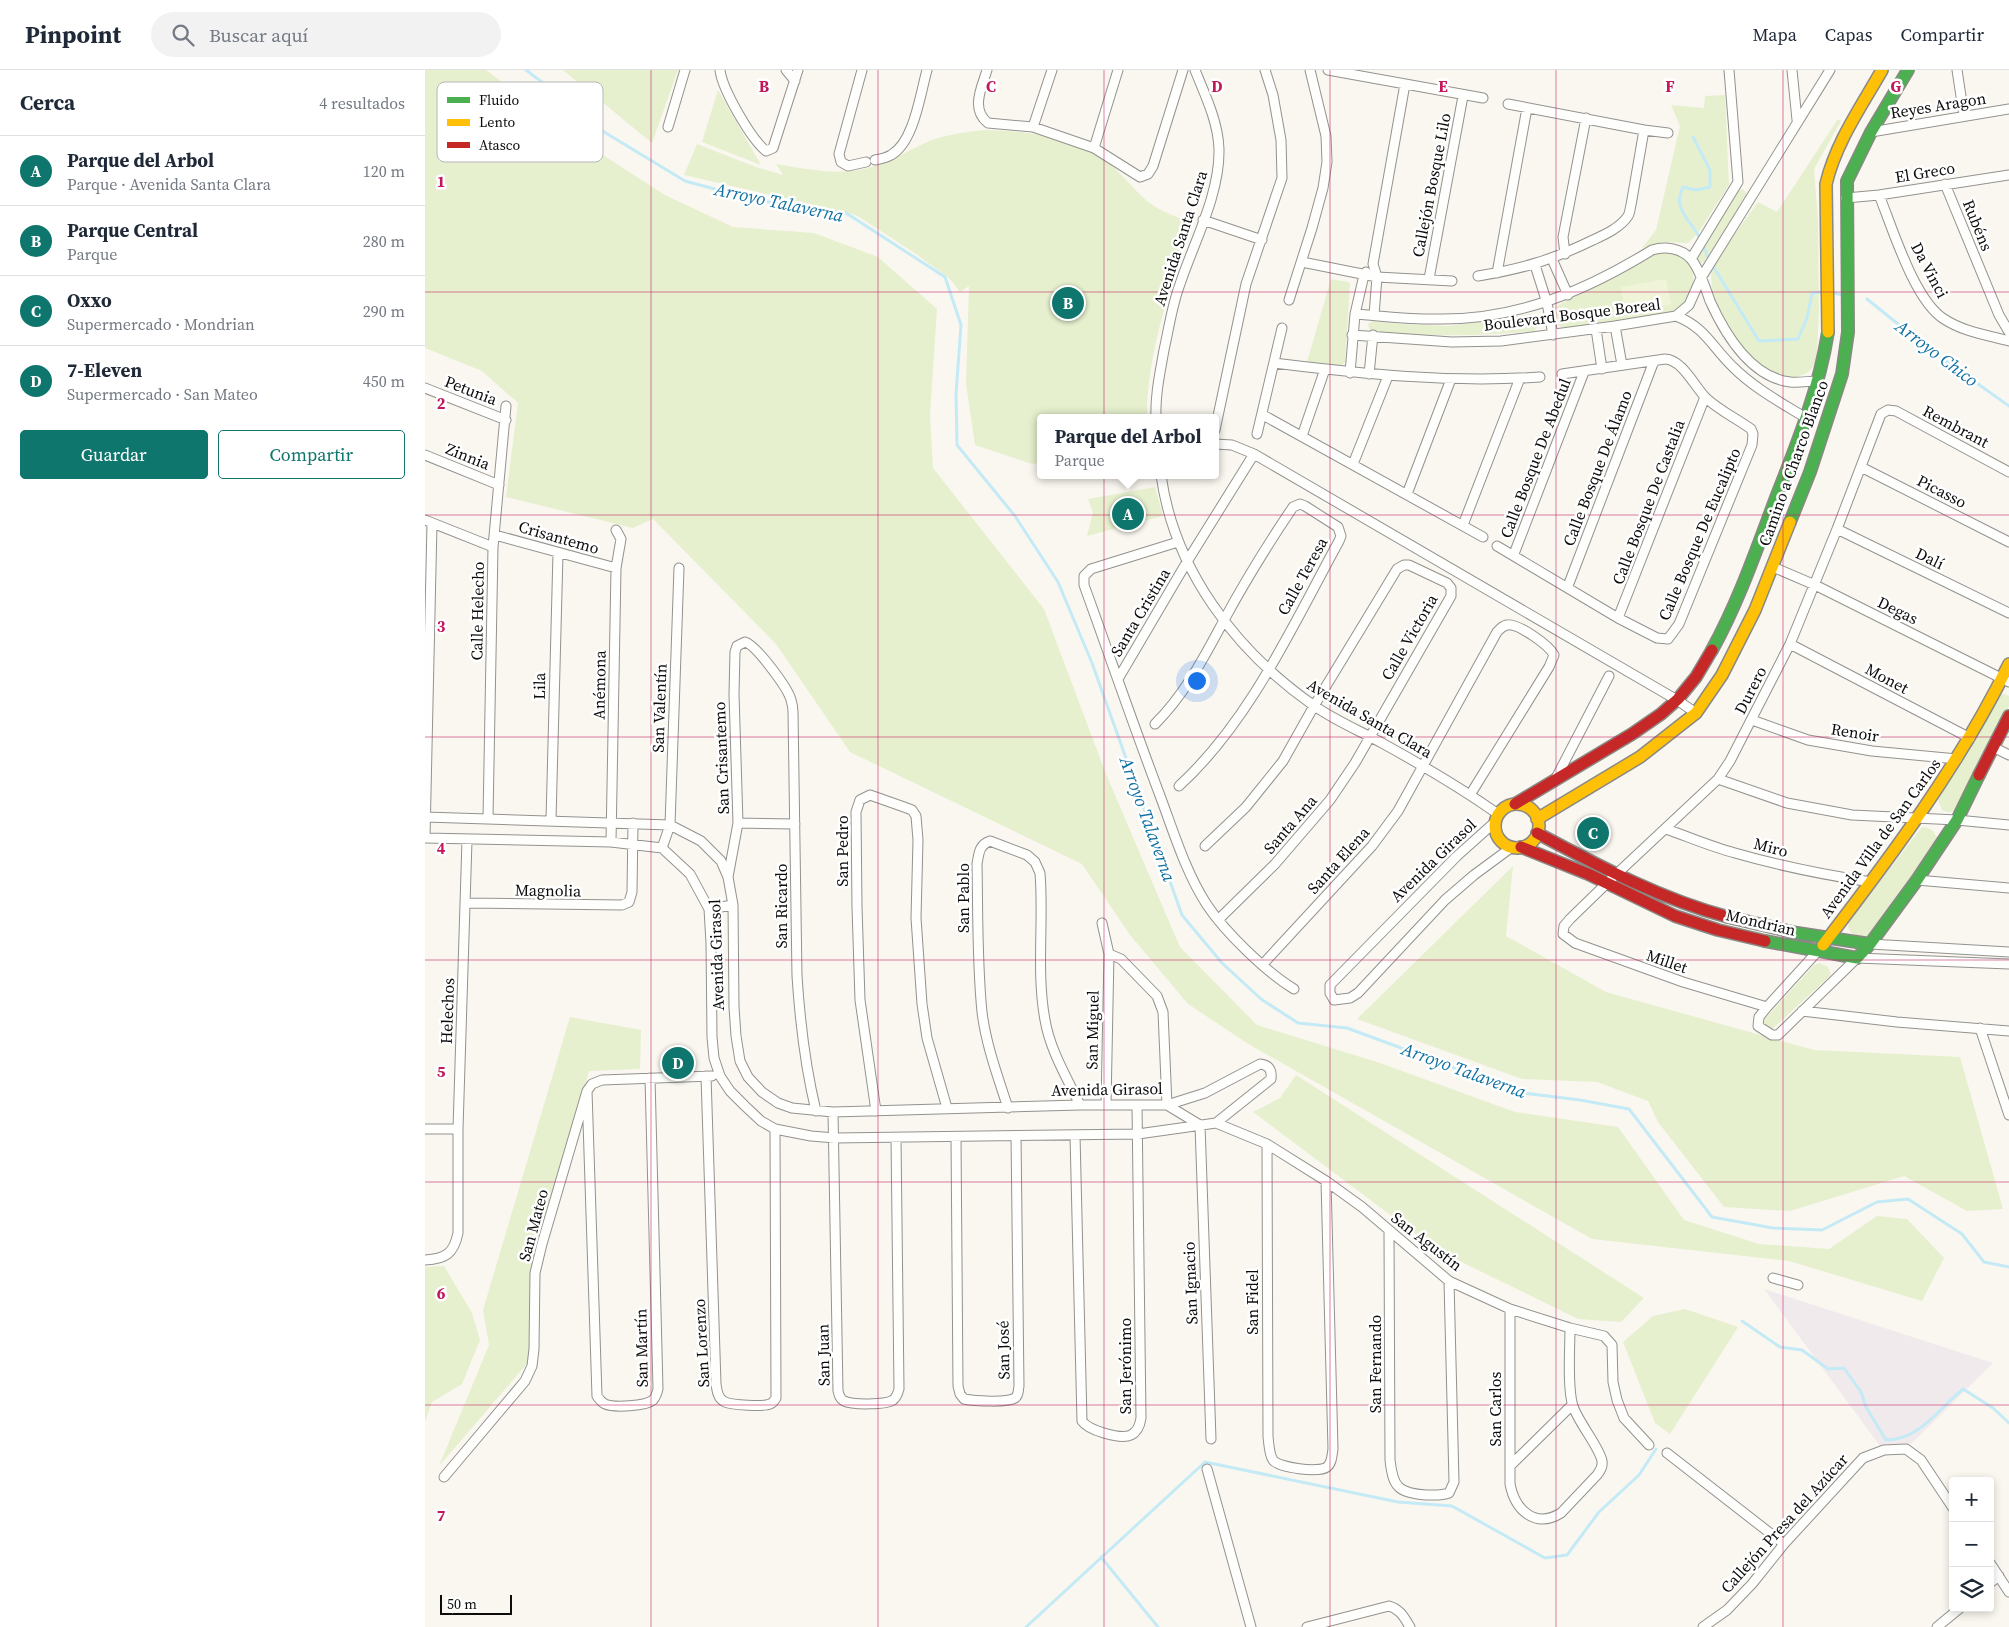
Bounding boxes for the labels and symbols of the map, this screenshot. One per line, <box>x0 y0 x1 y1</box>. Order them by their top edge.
text: B <box>759 75 770 97</box>
text: C <box>986 75 996 97</box>
text: D <box>1211 75 1223 97</box>
text: E <box>1438 75 1448 97</box>
text: F <box>1665 75 1675 97</box>
text: G <box>1891 75 1902 97</box>
legend <box>437 82 603 162</box>
street label: Reyes Aragon <box>1888 87 1988 123</box>
text: Fluido <box>479 90 519 110</box>
street label: Callejón Bosque Lilo <box>1406 111 1456 259</box>
text: Lento <box>479 112 515 132</box>
text: Atasco <box>479 135 521 155</box>
street label: El Greco <box>1893 156 1957 188</box>
street label: Avenida Santa Clara <box>1148 167 1213 309</box>
text: 1 <box>437 170 445 192</box>
water label: Arroyo Talaverna <box>711 176 846 228</box>
street label: Rubéns <box>1958 196 1998 254</box>
street label: Da Vinci <box>1906 238 1954 302</box>
pin: B <box>1052 284 1084 322</box>
street label: Boulevard Bosque Boreal <box>1482 292 1662 336</box>
water label: Arroyo Chico <box>1890 313 1984 393</box>
street label: Petunia <box>442 370 501 410</box>
street label: Calle Bosque De Abedul <box>1494 375 1576 541</box>
street label: Camino a Charco Blanco <box>1753 377 1833 549</box>
street label: Calle Bosque De Álamo <box>1557 387 1637 549</box>
text: 2 <box>437 392 446 414</box>
street label: Rembrant <box>1919 399 1993 453</box>
street label: Calle Bosque De Castalia <box>1606 416 1690 588</box>
street label: Zinnia <box>443 437 494 475</box>
street label: Calle Bosque De Eucalipto <box>1653 444 1746 624</box>
street label: Picasso <box>1913 469 1971 513</box>
pin: A <box>1112 495 1144 533</box>
street label: Crisantemo <box>516 515 602 559</box>
street label: Calle Teresa <box>1272 532 1333 619</box>
street label: Dalí <box>1912 542 1948 574</box>
street label: Calle Helecho <box>465 561 489 661</box>
street label: Santa Cristina <box>1105 563 1175 660</box>
street label: Calle Victoria <box>1376 589 1443 684</box>
street label: Degas <box>1874 591 1922 629</box>
text: 3 <box>437 615 446 637</box>
street label: Anémona <box>587 649 611 720</box>
street label: Monet <box>1862 658 1913 699</box>
street label: Durero <box>1729 662 1771 718</box>
street label: San Valentín <box>646 663 672 753</box>
your location <box>1184 668 1210 694</box>
street label: Lila <box>528 671 550 700</box>
street label: Avenida Santa Clara <box>1303 673 1437 763</box>
street label: San Crisantemo <box>708 701 734 815</box>
street label: Renoir <box>1829 717 1881 747</box>
water label: Arroyo Talaverna <box>1113 752 1182 885</box>
street label: Avenida Villa de San Carlos <box>1815 754 1946 922</box>
street label: Santa Ana <box>1258 789 1322 858</box>
street label: Avenida Girasol <box>1385 813 1481 907</box>
pin: C <box>1577 814 1609 852</box>
street label: San Pedro <box>831 815 853 887</box>
street label: Santa Elena <box>1302 821 1375 898</box>
street label: Miro <box>1751 832 1791 862</box>
text: 4 <box>437 837 446 859</box>
street label: San Ricardo <box>770 863 792 949</box>
street label: San Pablo <box>952 863 974 933</box>
street label: Magnolia <box>515 878 582 902</box>
street label: Avenida Girasol <box>703 899 729 1011</box>
street label: Mondrian <box>1724 903 1798 941</box>
street label: Millet <box>1644 944 1691 979</box>
street label: Helechos <box>435 977 459 1044</box>
street label: San Miguel <box>1080 990 1104 1070</box>
water label: Arroyo Talaverna <box>1397 1035 1530 1104</box>
pin: D <box>662 1044 694 1082</box>
text: 5 <box>437 1060 446 1082</box>
street label: Avenida Girasol <box>1051 1077 1163 1101</box>
street label: San Mateo <box>513 1186 553 1264</box>
street label: San Agustín <box>1387 1206 1467 1276</box>
street label: San Ignacio <box>1178 1241 1202 1325</box>
street label: San Fidel <box>1241 1269 1263 1335</box>
text: 6 <box>437 1282 446 1304</box>
street label: San Lorenzo <box>688 1298 714 1388</box>
street label: San Martín <box>629 1308 653 1387</box>
street label: San Fernando <box>1364 1315 1386 1413</box>
street label: San Jerónimo <box>1114 1318 1136 1414</box>
street label: San José <box>991 1320 1015 1380</box>
street label: San Juan <box>811 1323 835 1386</box>
street label: San Carlos <box>1484 1371 1506 1446</box>
street label: Callejón Presa del Azúcar <box>1715 1448 1853 1598</box>
text: 7 <box>437 1504 446 1526</box>
scale bar <box>440 1592 513 1615</box>

